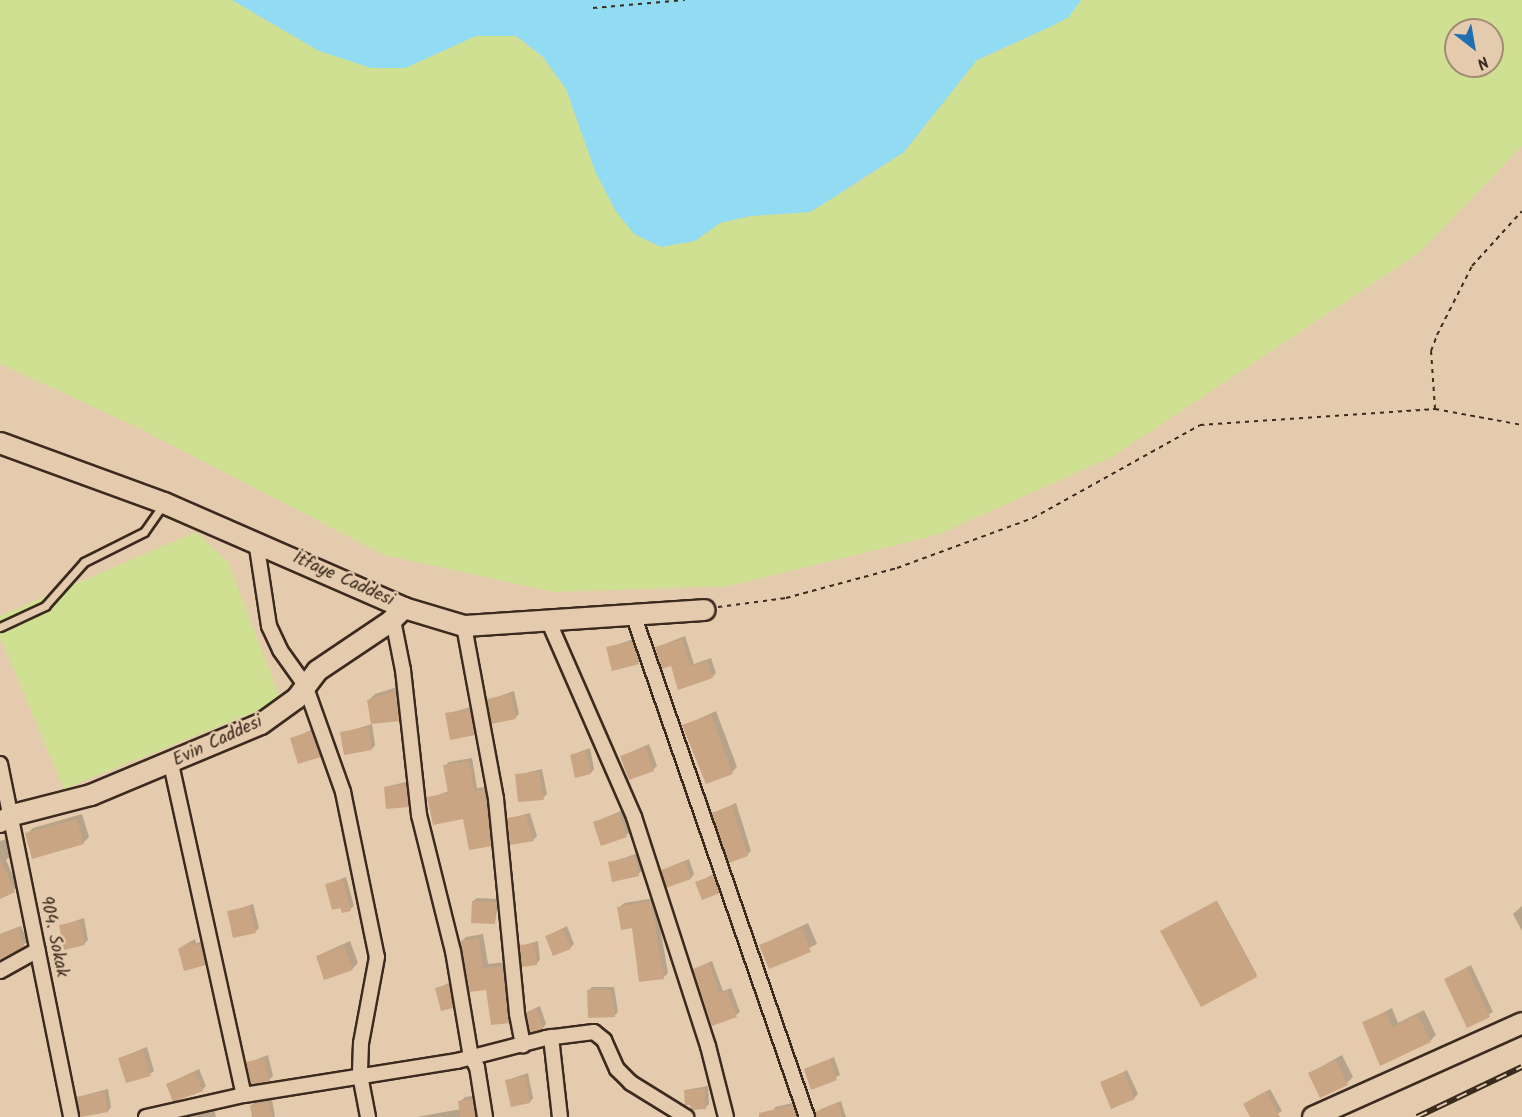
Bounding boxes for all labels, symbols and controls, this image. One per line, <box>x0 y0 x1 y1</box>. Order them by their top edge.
north arrow <box>1444 18 1504 78</box>
text: N <box>1472 49 1493 75</box>
street label: İtfaye Caddesi <box>289 548 397 612</box>
street label: Evin Caddesi <box>170 712 266 772</box>
street label: 904. Sokak <box>34 895 72 979</box>

